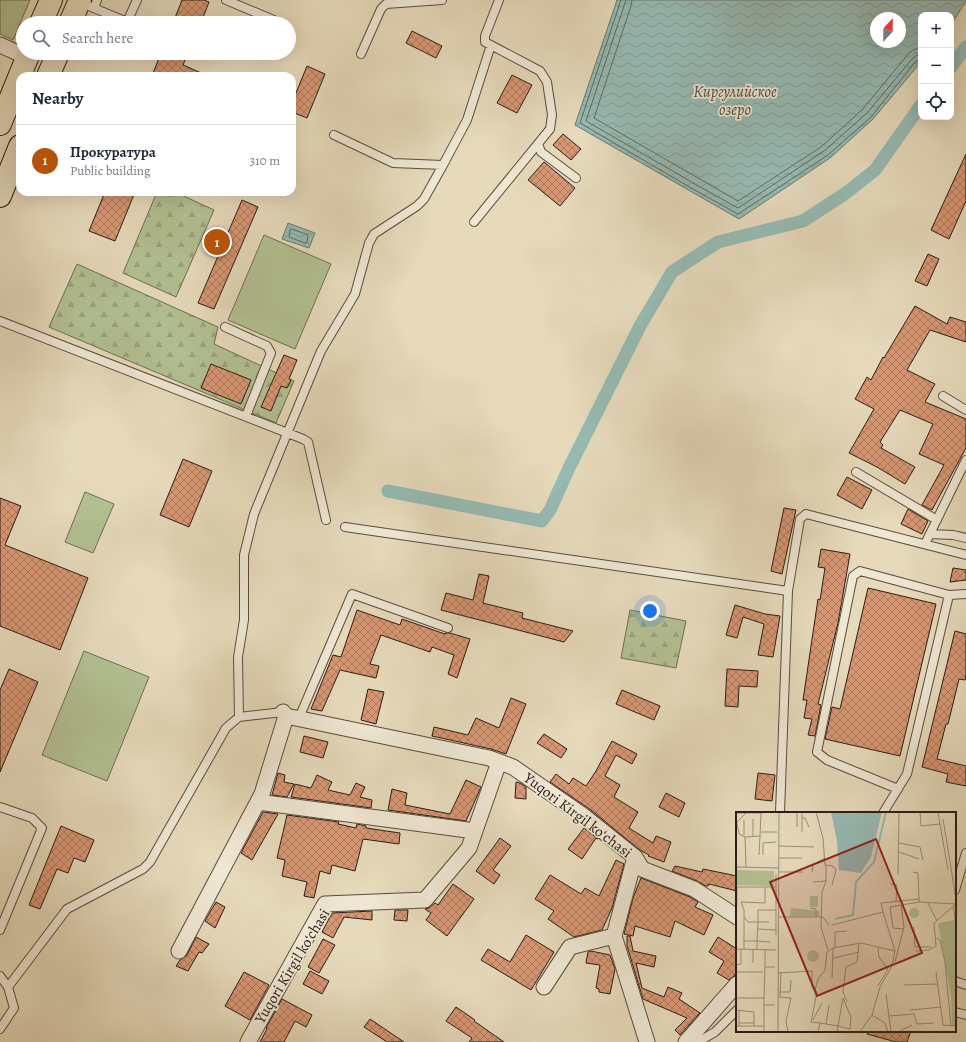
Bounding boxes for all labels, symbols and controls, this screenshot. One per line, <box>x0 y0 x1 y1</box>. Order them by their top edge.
north arrow <box>870 12 906 48</box>
map controls <box>918 12 954 120</box>
button: + <box>918 12 954 48</box>
search box <box>16 16 296 60</box>
icon: search <box>30 27 52 49</box>
text: Search here <box>62 28 133 48</box>
button: − <box>918 48 954 84</box>
water label: Киргулийское озеро <box>693 81 777 121</box>
button: locate <box>918 84 954 120</box>
text: Nearby <box>32 87 83 110</box>
text: Прокуратура <box>70 142 156 162</box>
text: 1 <box>43 152 47 169</box>
text: 310 m <box>250 152 280 169</box>
text: Public building <box>70 162 150 179</box>
pin: 1 <box>204 227 230 257</box>
your location <box>640 601 660 621</box>
street label: Yuqori Kirgil koʻchasi <box>519 767 636 862</box>
inset map <box>736 812 956 1032</box>
street label: Yuqori Kirgil koʻchasi <box>249 905 334 1028</box>

